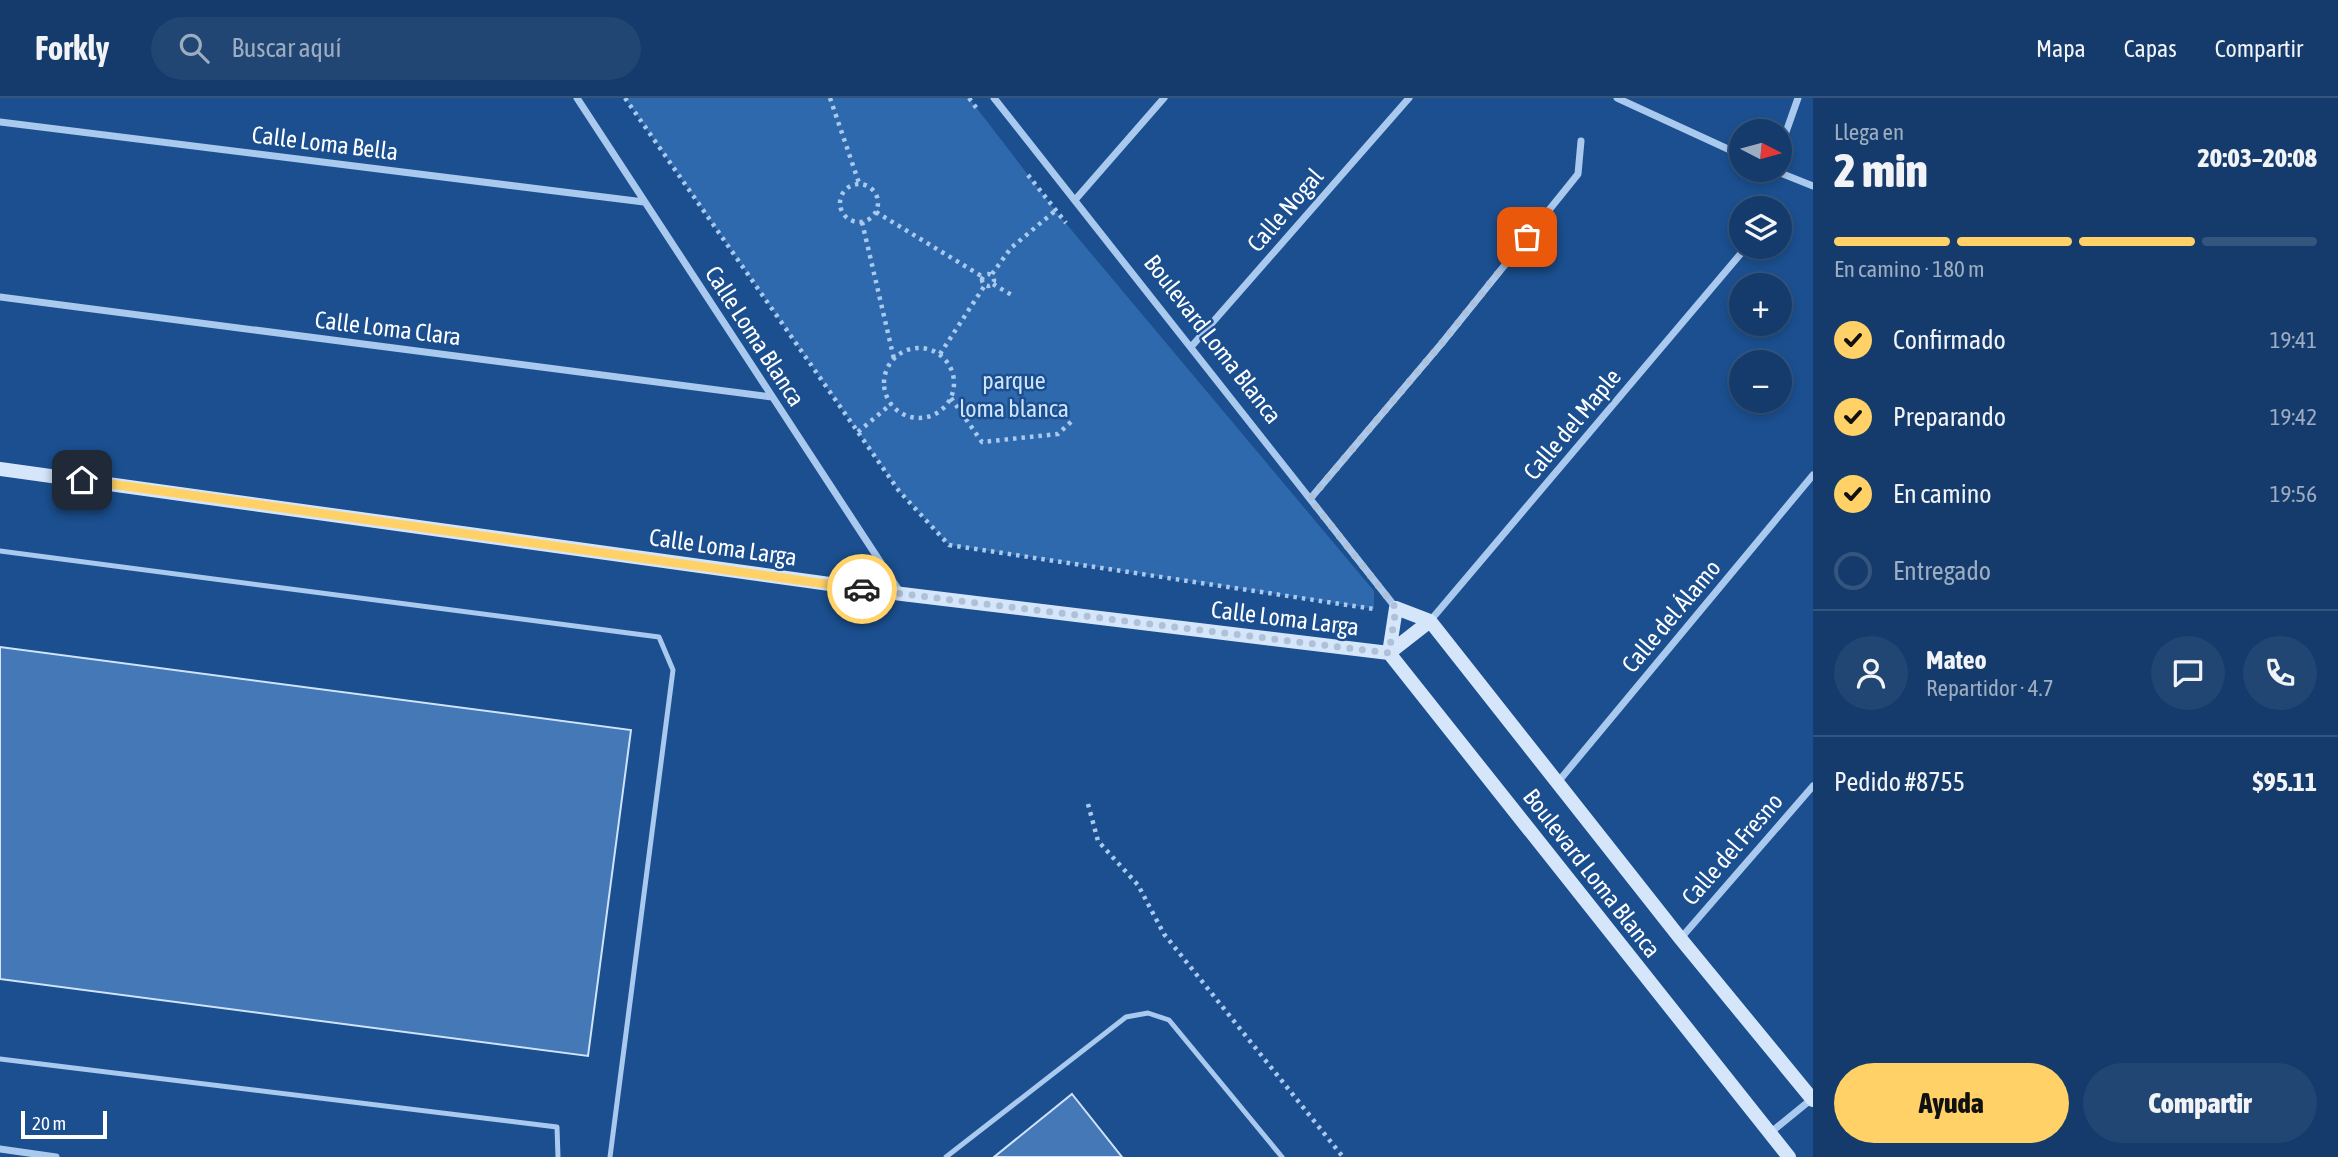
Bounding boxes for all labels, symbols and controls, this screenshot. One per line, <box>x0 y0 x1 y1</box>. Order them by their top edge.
search box <box>151 17 641 80</box>
text: Forkly <box>35 29 109 67</box>
icon: search <box>175 29 213 67</box>
text: Buscar aquí <box>231 33 341 63</box>
text: Mapa <box>2036 35 2086 62</box>
text: Capas <box>2124 35 2177 62</box>
text: Compartir <box>2215 35 2303 62</box>
north arrow <box>1729 119 1792 182</box>
map controls <box>1729 119 1792 413</box>
text: Llega en <box>1834 119 1904 145</box>
street label: Calle Loma Bella <box>250 121 400 165</box>
text: 20:03–20:08 <box>2198 143 2317 173</box>
text: 2 min <box>1834 144 1928 197</box>
street label: Calle Nogal <box>1242 162 1329 257</box>
button: layers <box>1729 196 1792 259</box>
pin <box>1497 207 1557 267</box>
icon: bag <box>1508 218 1546 256</box>
street label: Boulevard Loma Blanca <box>1139 249 1287 429</box>
text: En camino · 180 m <box>1834 256 1985 282</box>
street label: Calle Loma Blanca <box>700 261 810 411</box>
button: + <box>1729 273 1792 336</box>
street label: Calle Loma Clara <box>313 306 463 350</box>
icon: check <box>1834 321 1872 359</box>
text: Confirmado <box>1893 325 2006 355</box>
text: 19:41 <box>2270 327 2317 353</box>
button: − <box>1729 350 1792 413</box>
street label: Calle del Maple <box>1518 363 1626 485</box>
park label: parque loma blanca <box>959 367 1069 422</box>
icon: check <box>1834 398 1872 436</box>
text: Preparando <box>1893 402 2006 432</box>
text: 19:42 <box>2270 404 2317 430</box>
pin <box>52 450 112 510</box>
icon: home <box>63 461 101 499</box>
icon: check <box>1834 475 1872 513</box>
text: En camino <box>1893 479 1992 509</box>
text: 19:56 <box>2270 481 2317 507</box>
street label: Calle Loma Larga <box>647 523 799 571</box>
courier <box>827 554 897 624</box>
street label: Calle del Álamo <box>1616 554 1726 678</box>
text: Entregado <box>1893 556 1991 586</box>
icon: car <box>843 570 881 608</box>
street label: Calle Loma Larga <box>1210 596 1360 640</box>
button: person <box>1834 636 1908 710</box>
button: chat <box>2151 636 2225 710</box>
button: phone <box>2243 636 2317 710</box>
text: Mateo <box>1926 645 1987 675</box>
text: Repartidor · 4.7 <box>1926 675 2053 701</box>
text: Pedido #8755 <box>1834 767 1965 797</box>
text: $95.11 <box>2253 767 2317 797</box>
street label: Boulevard Loma Blanca <box>1518 783 1666 963</box>
street label: Calle del Fresno <box>1676 788 1788 910</box>
button: Ayuda <box>1834 1063 2069 1143</box>
button: Compartir <box>2083 1063 2317 1143</box>
scale bar <box>21 1108 107 1140</box>
text: 20 m <box>32 1112 66 1134</box>

